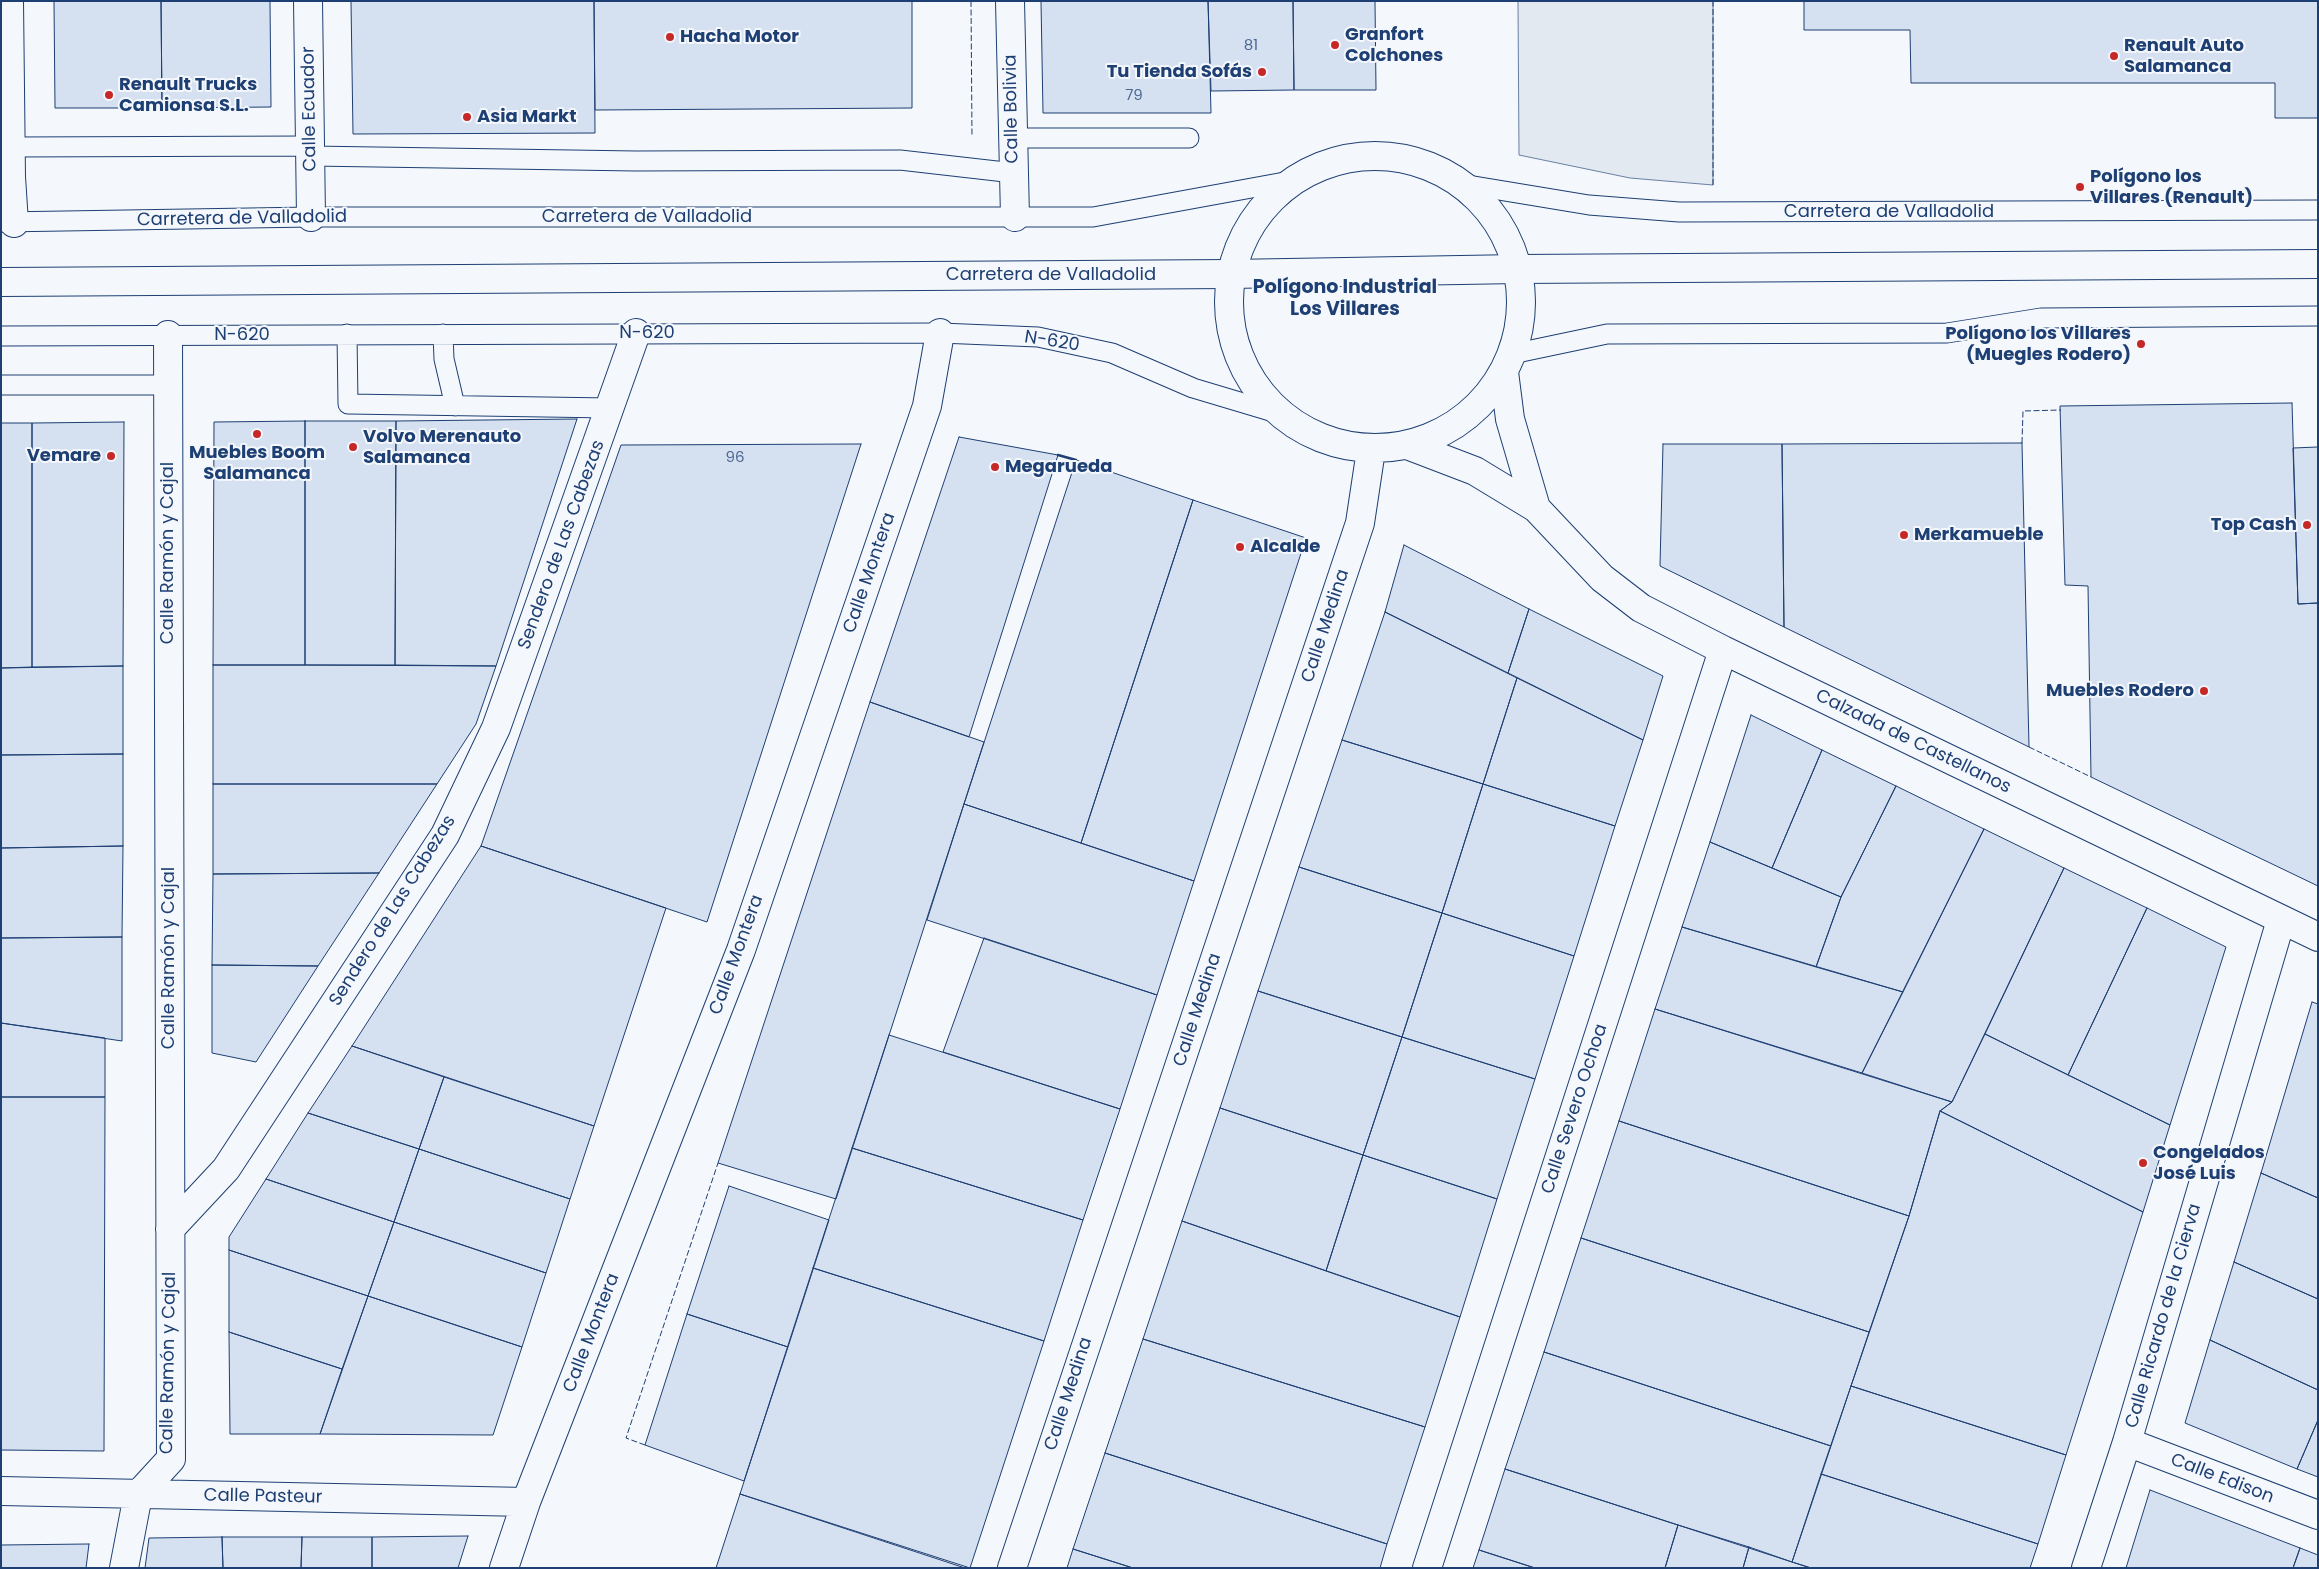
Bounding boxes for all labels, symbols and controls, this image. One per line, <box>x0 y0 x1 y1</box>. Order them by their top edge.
place label: Granfort Colchones <box>1345 24 1443 66</box>
place label: Hacha Motor <box>680 26 799 48</box>
marker: Hacha Motor <box>664 31 676 43</box>
place label: Renault Auto Salamanca <box>2124 35 2244 78</box>
house number: 81 <box>1244 37 1258 55</box>
marker: Granfort Colchones <box>1329 39 1341 51</box>
street label: Calle Ecuador <box>298 46 322 172</box>
marker: Renault Auto Salamanca <box>2108 50 2120 62</box>
street label: Calle Bolivia <box>1000 54 1024 164</box>
place label: Tu Tienda Sofás <box>1107 61 1252 83</box>
marker: Tu Tienda Sofás <box>1256 66 1268 78</box>
place label: Renault Trucks Camionsa S.L. <box>119 74 257 116</box>
house number: 79 <box>1125 87 1143 105</box>
marker: Renault Trucks Camionsa S.L. <box>103 89 115 101</box>
place label: Asia Markt <box>477 106 577 128</box>
marker: Asia Markt <box>461 111 473 123</box>
place label: Polígono los Villares (Renault) <box>2090 166 2253 208</box>
marker: Polígono los Villares (Renault) <box>2074 181 2086 193</box>
street label: Carretera de Valladolid <box>1784 201 1994 223</box>
street label: Carretera de Valladolid <box>137 206 347 232</box>
street label: Carretera de Valladolid <box>542 206 752 228</box>
street label: Carretera de Valladolid <box>946 264 1156 286</box>
district label: Polígono Industrial Los Villares <box>1253 277 1437 321</box>
street label: N-620 <box>619 322 675 344</box>
place label: Polígono los Villares (Muegles Rodero) <box>1945 323 2131 366</box>
street label: N-620 <box>214 324 270 346</box>
street label: N-620 <box>1023 327 1081 357</box>
marker: Polígono los Villares (Muegles Rodero) <box>2135 338 2147 350</box>
place label: Volvo Merenauto Salamanca <box>363 426 521 468</box>
marker: Muebles Boom Salamanca <box>251 428 263 440</box>
street label: Sendero de Las Cabezas <box>514 437 610 653</box>
marker: Volvo Merenauto Salamanca <box>347 441 359 453</box>
place label: Muebles Boom Salamanca <box>189 442 325 484</box>
place label: Vemare <box>27 445 101 467</box>
house number: 96 <box>726 449 744 467</box>
marker: Vemare <box>105 450 117 462</box>
place label: Megarueda <box>1005 456 1112 478</box>
marker: Megarueda <box>989 461 1001 473</box>
street label: Calle Ramón y Cajal <box>157 462 179 644</box>
street label: Calle Montera <box>839 510 901 636</box>
place label: Top Cash <box>2211 514 2297 536</box>
marker: Top Cash <box>2301 519 2313 531</box>
place label: Merkamueble <box>1914 524 2044 546</box>
marker: Merkamueble <box>1898 529 1910 541</box>
place label: Alcalde <box>1250 536 1320 558</box>
marker: Alcalde <box>1234 541 1246 553</box>
street label: Calle Medina <box>1298 567 1354 685</box>
place label: Muebles Rodero <box>2046 680 2194 702</box>
street label: Calzada de Castellanos <box>1812 685 2014 799</box>
marker: Muebles Rodero <box>2198 685 2210 697</box>
street label: Sendero de Las Cabezas <box>325 812 461 1010</box>
street label: Calle Ramón y Cajal <box>158 867 180 1049</box>
street label: Calle Montera <box>705 892 769 1018</box>
street label: Calle Medina <box>1170 951 1226 1069</box>
street label: Calle Severo Ochoa <box>1537 1021 1613 1197</box>
place label: Congelados José Luis <box>2153 1142 2265 1184</box>
marker: Congelados José Luis <box>2137 1157 2149 1169</box>
street label: Calle Ricardo de la Cierva <box>2122 1201 2206 1431</box>
street label: Calle Montera <box>559 1270 625 1396</box>
street label: Calle Ramón y Cajal <box>157 1272 181 1454</box>
street label: Calle Medina <box>1041 1335 1097 1453</box>
street label: Calle Edison <box>2167 1449 2277 1509</box>
street label: Calle Pasteur <box>203 1485 323 1509</box>

